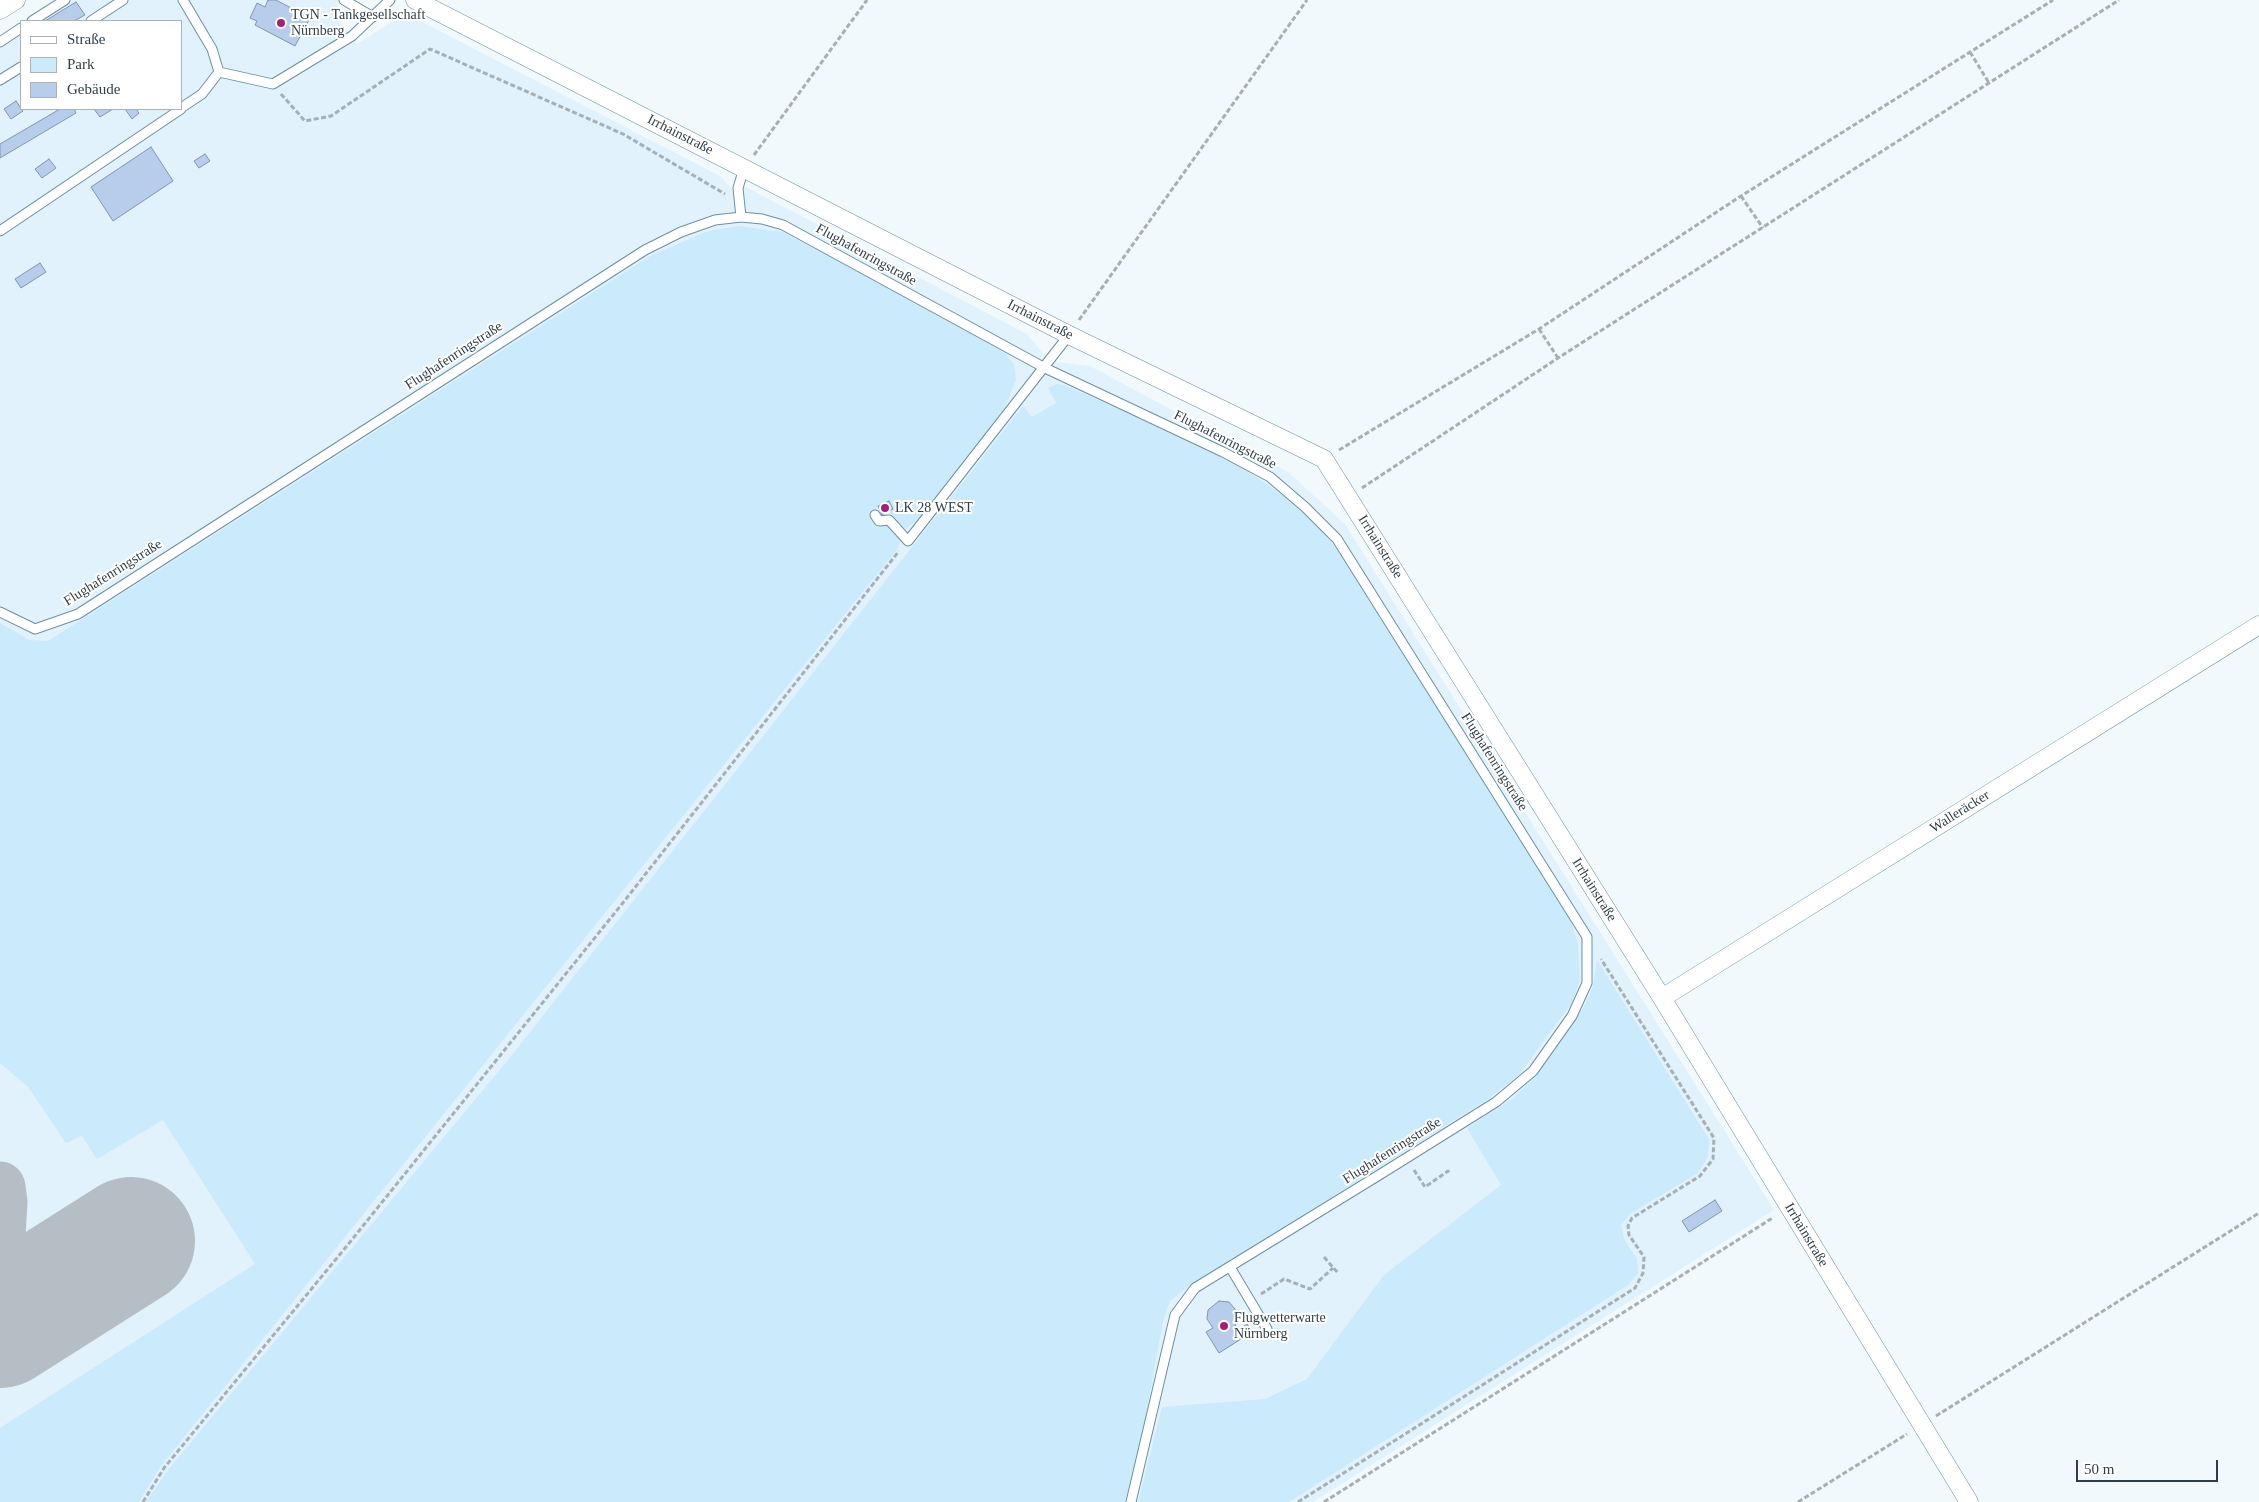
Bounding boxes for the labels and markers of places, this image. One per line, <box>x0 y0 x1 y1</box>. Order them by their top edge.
place label: TGN - Tankgesellschaft Nürnberg <box>291 7 425 40</box>
marker: TGN - Tankgesellschaft Nürnberg <box>275 17 287 29</box>
place label: LK 28 WEST <box>895 500 973 516</box>
marker: LK 28 WEST <box>879 502 891 514</box>
place label: Flugwetterwarte Nürnberg <box>1234 1310 1326 1342</box>
marker: Flugwetterwarte Nürnberg <box>1218 1320 1230 1332</box>

